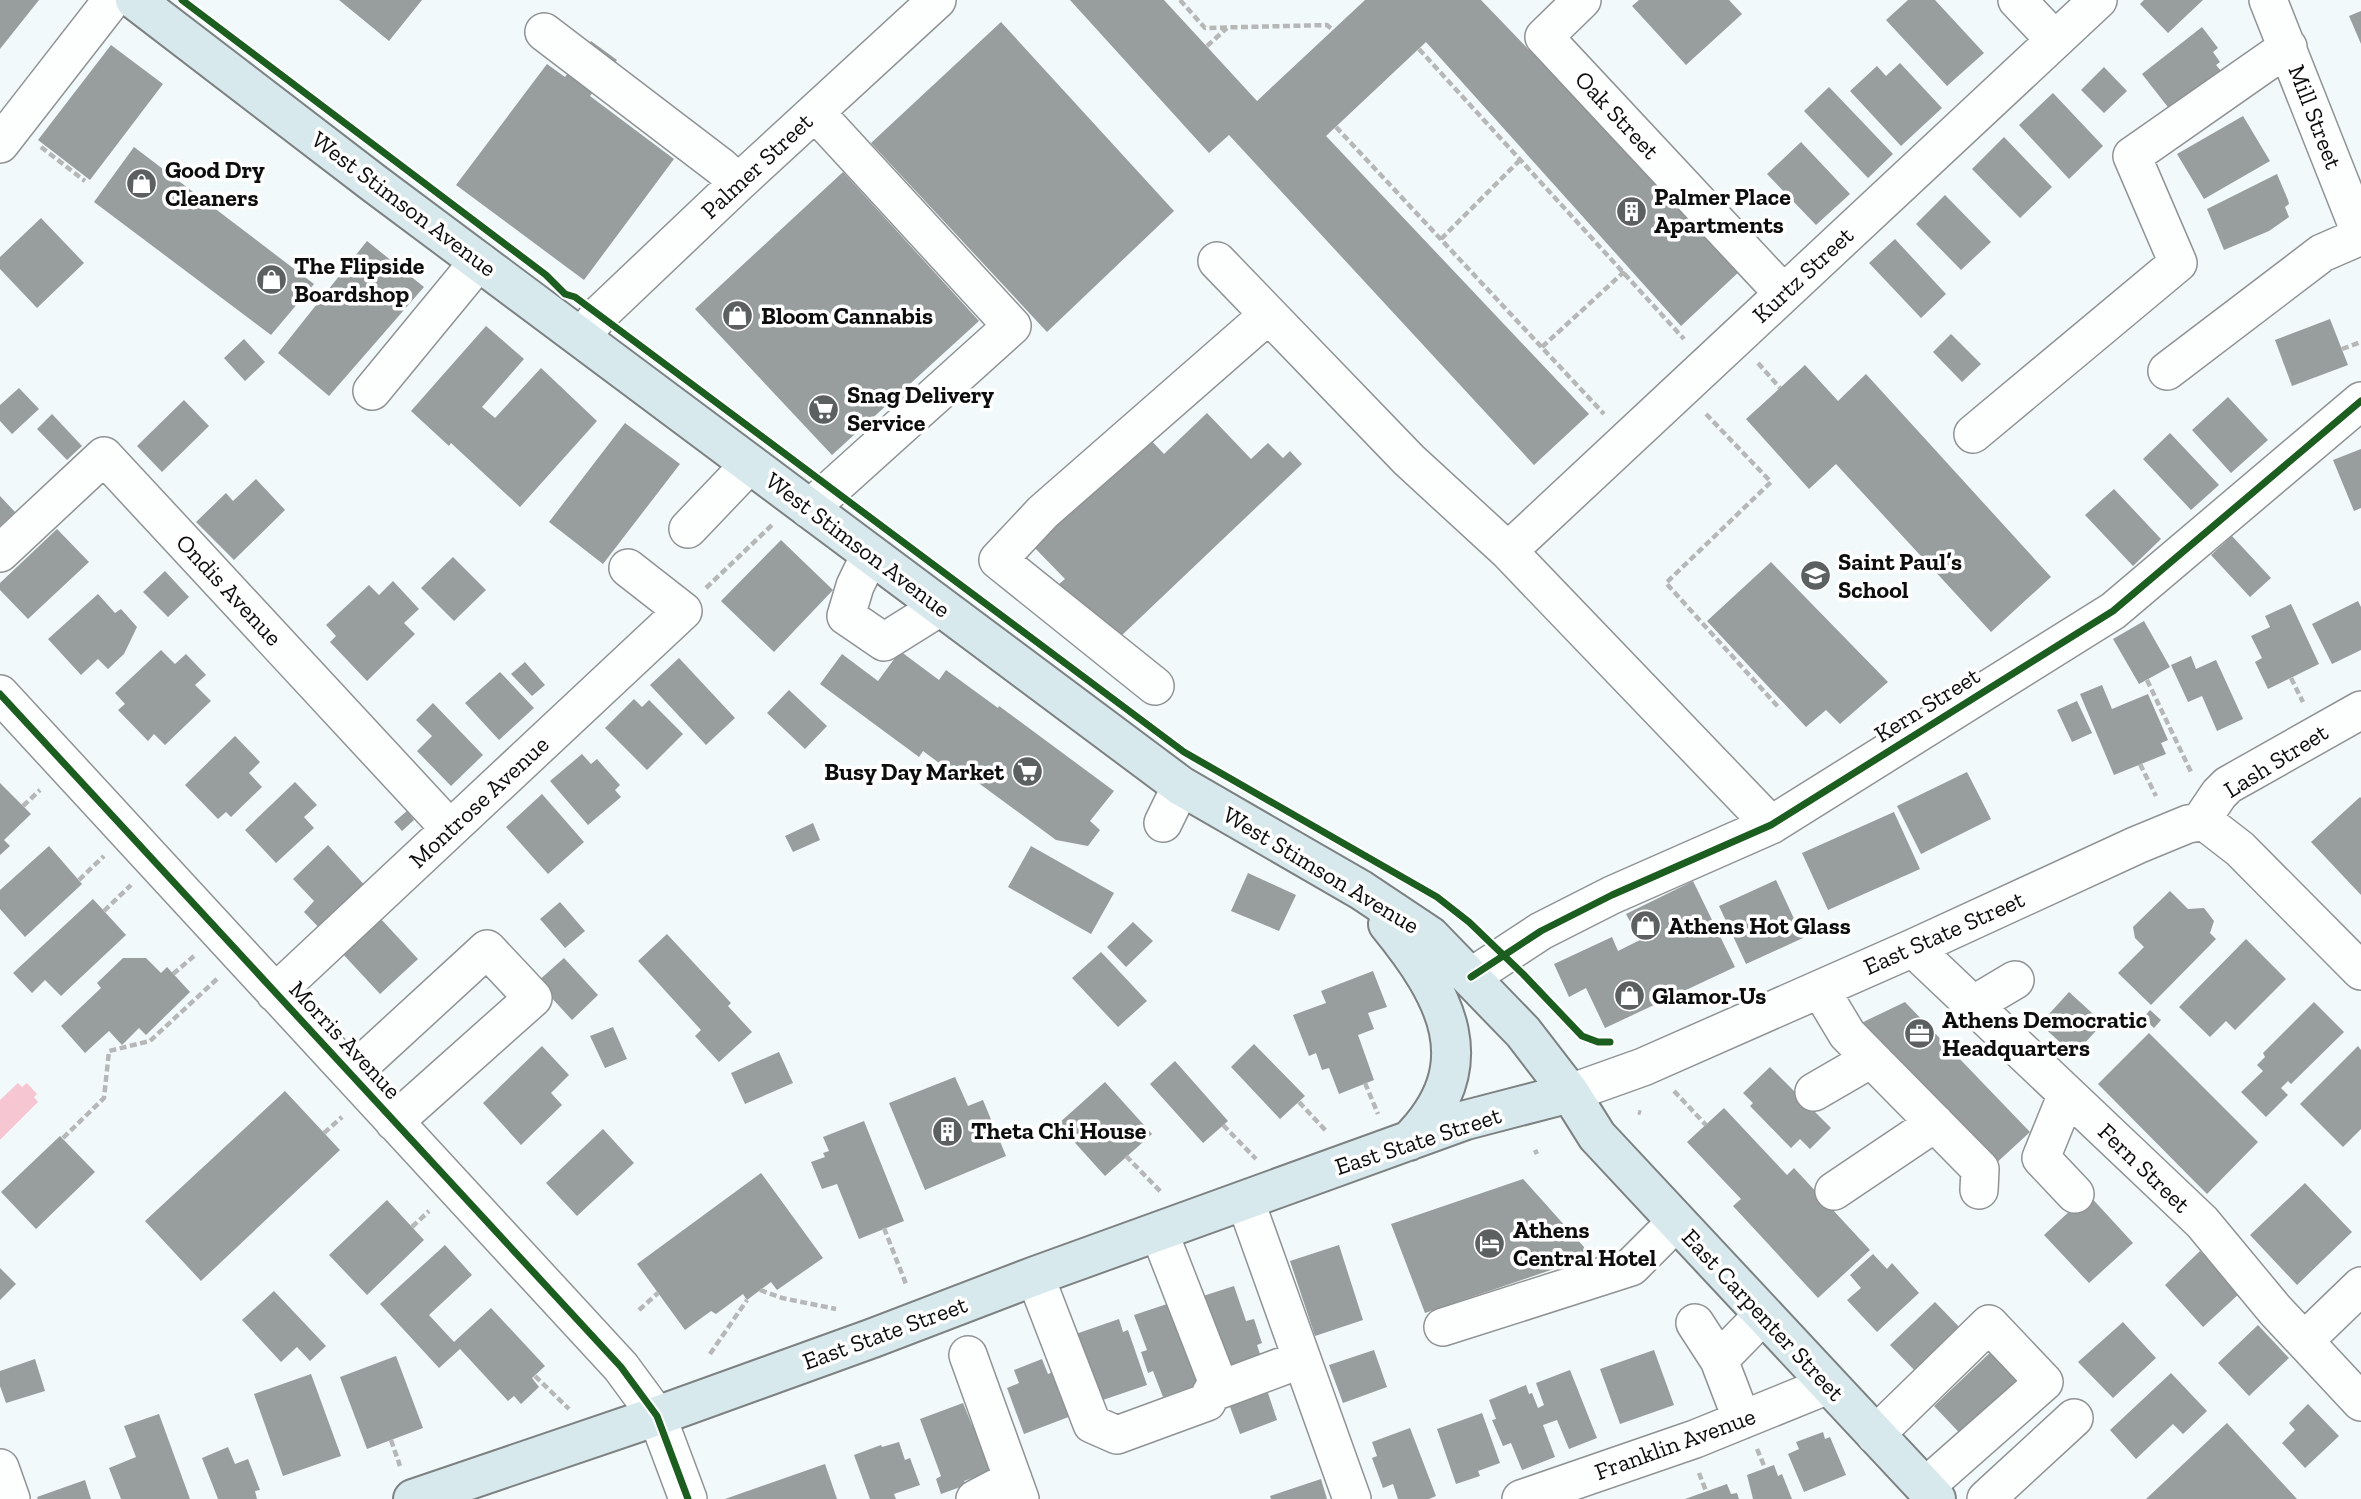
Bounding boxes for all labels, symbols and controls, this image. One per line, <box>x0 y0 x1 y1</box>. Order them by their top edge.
street label: Mill Street <box>2282 61 2349 173</box>
street label: Oak Street <box>1569 64 1666 165</box>
street label: Palmer Street <box>695 107 819 225</box>
street label: West Stimson Avenue <box>306 125 502 283</box>
place label: Good Dry Cleaners <box>165 155 265 212</box>
shop icon: Good Dry Cleaners <box>125 167 159 201</box>
place label: Palmer Place Apartments <box>1654 182 1791 239</box>
building icon: Palmer Place Apartments <box>1614 194 1648 228</box>
street label: Kurtz Street <box>1746 221 1859 329</box>
place label: The Flipside Boardshop <box>294 251 425 308</box>
shop icon: The Flipside Boardshop <box>254 263 288 297</box>
shop icon: Bloom Cannabis <box>721 299 755 333</box>
place label: Bloom Cannabis <box>761 301 933 330</box>
place label: Snag Delivery Service <box>847 380 994 437</box>
supermarket icon: Snag Delivery Service <box>807 392 841 426</box>
street label: West Stimson Avenue <box>760 466 956 624</box>
street label: Ondis Avenue <box>170 528 289 652</box>
place label: Saint Paul’s School <box>1838 547 1962 604</box>
school or university icon: Saint Paul’s School <box>1798 559 1832 593</box>
street label: Kern Street <box>1869 661 1985 748</box>
street label: Lash Street <box>2218 717 2333 804</box>
street label: Montrose Avenue <box>403 729 555 874</box>
supermarket icon: Busy Day Market <box>1010 755 1044 789</box>
place label: Busy Day Market <box>824 757 1004 786</box>
street label: West Stimson Avenue <box>1218 799 1425 940</box>
street label: East State Street <box>1859 884 2029 981</box>
shop icon: Athens Hot Glass <box>1628 909 1662 943</box>
place label: Athens Hot Glass <box>1668 911 1851 940</box>
street label: Morris Avenue <box>283 975 407 1105</box>
shop icon: Glamor-Us <box>1612 979 1646 1013</box>
place label: Glamor-Us <box>1652 981 1766 1010</box>
place label: Athens Democratic Headquarters <box>1942 1005 2147 1062</box>
office icon: Athens Democratic Headquarters <box>1902 1017 1936 1051</box>
street label: East State Street <box>1331 1100 1505 1181</box>
building icon: Theta Chi House <box>931 1114 965 1148</box>
place label: Theta Chi House <box>971 1116 1147 1145</box>
street label: Fern Street <box>2092 1117 2196 1219</box>
place label: Athens Central Hotel <box>1513 1215 1656 1272</box>
street label: East Carpenter Street <box>1676 1223 1851 1407</box>
hotel icon: Athens Central Hotel <box>1473 1227 1507 1261</box>
street label: East State Street <box>799 1289 971 1376</box>
street label: Franklin Avenue <box>1591 1401 1759 1486</box>

